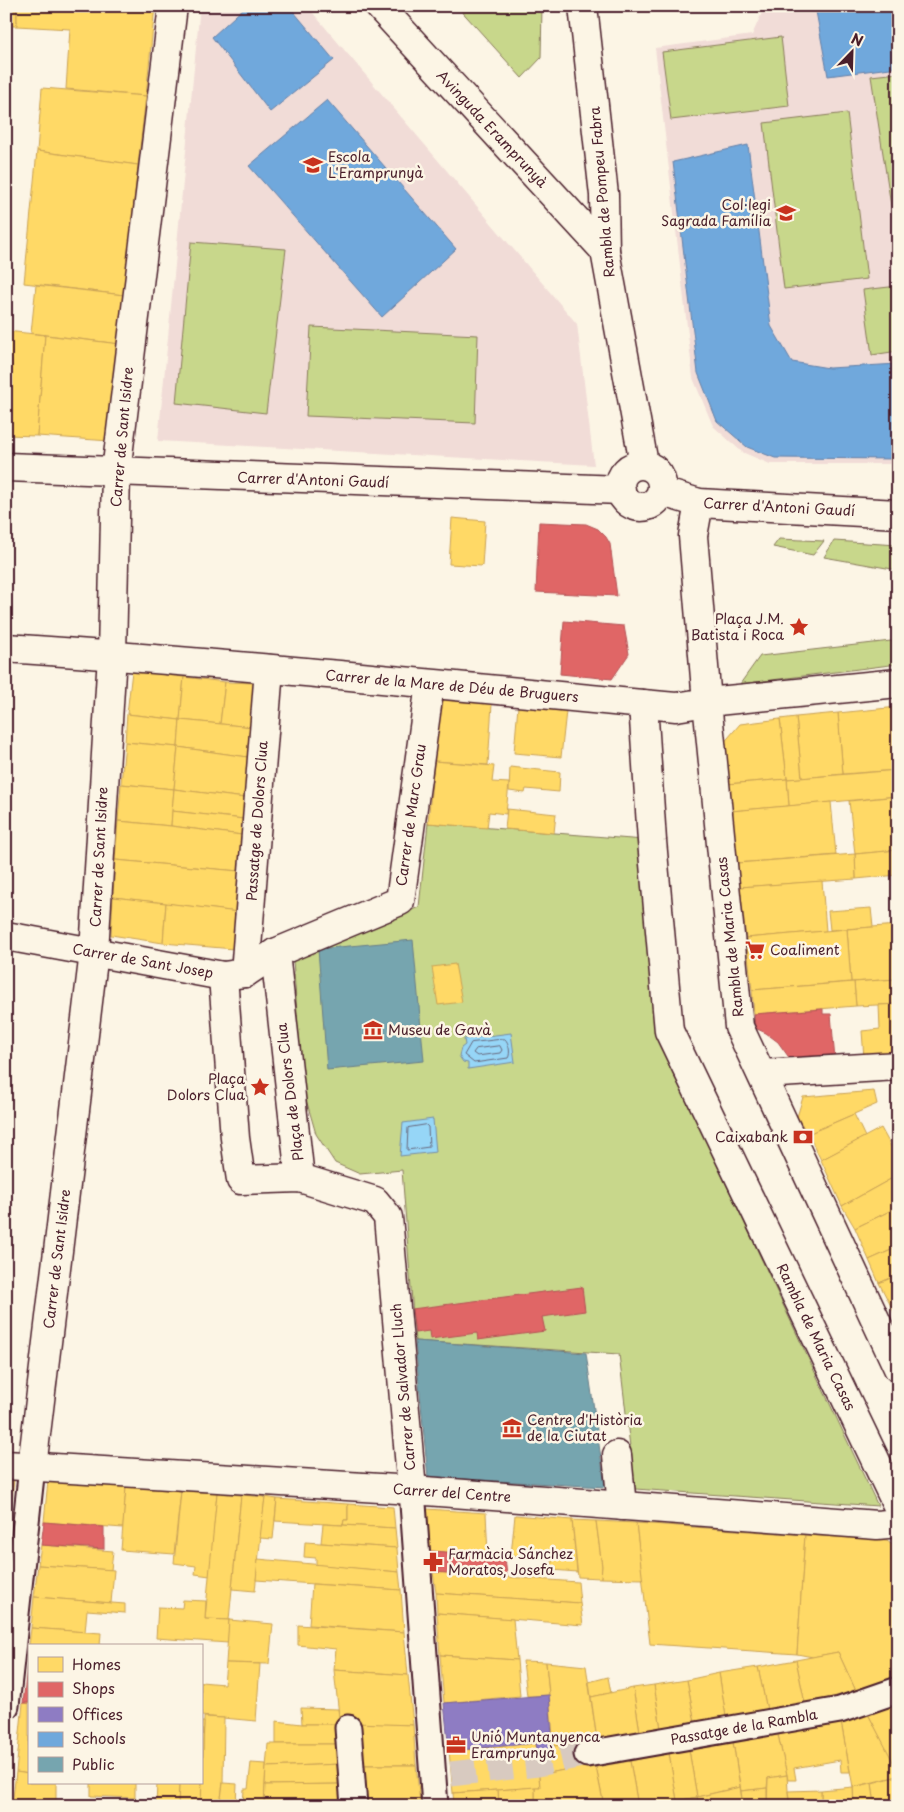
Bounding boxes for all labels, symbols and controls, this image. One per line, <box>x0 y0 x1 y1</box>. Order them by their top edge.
north arrow <box>826 28 876 78</box>
text: N <box>848 28 866 51</box>
street label: Avinguda Eramprunyà <box>432 65 553 192</box>
street label: Rambla de Pompeu Fabra <box>584 105 619 278</box>
place label: Escola L'Eramprunyà <box>328 146 423 183</box>
school or university icon: Escola L'Eramprunyà <box>302 154 324 176</box>
place label: Col·legi Sagrada Família <box>661 194 771 231</box>
school or university icon: Col·legi Sagrada Família <box>775 202 797 224</box>
street label: Carrer de Sant Isidre <box>105 366 138 508</box>
street label: Carrer d'Antoni Gaudí <box>237 466 389 493</box>
street label: Carrer d'Antoni Gaudí <box>703 492 855 521</box>
place label: Plaça J.M. Batista i Roca <box>691 608 784 645</box>
place icon: Plaça J.M. Batista i Roca <box>788 616 810 638</box>
street label: Carrer de la Mare de Déu de Bruguers <box>325 664 579 707</box>
street label: Passatge de Dolors Clua <box>240 740 273 902</box>
street label: Carrer de Marc Grau <box>390 742 431 887</box>
street label: Carrer de Sant Isidre <box>84 786 113 928</box>
street label: Rambla de Maria Casas <box>711 856 748 1018</box>
street label: Carrer de Sant Josep <box>71 938 215 983</box>
supermarket icon: Coaliment <box>744 939 766 961</box>
place label: Coaliment <box>770 939 840 960</box>
museum icon: Museu de Gavà <box>362 1019 384 1041</box>
place label: Museu de Gavà <box>388 1019 491 1040</box>
street label: Plaça de Dolors Clua <box>271 1022 308 1162</box>
place label: Plaça Dolors Clua <box>167 1068 245 1105</box>
place icon: Plaça Dolors Clua <box>249 1076 271 1098</box>
place label: Caixabank <box>715 1126 788 1147</box>
bank icon: Caixabank <box>792 1126 814 1148</box>
street label: Carrer de Sant Isidre <box>38 1188 75 1330</box>
street label: Rambla de Maria Casas <box>772 1260 861 1414</box>
street label: Carrer de Salvador Lluch <box>385 1303 420 1472</box>
place label: Centre d'Història de la Ciutat <box>527 1409 642 1446</box>
museum icon: Centre d'Història de la Ciutat <box>501 1417 523 1439</box>
street label: Carrer del Centre <box>392 1478 512 1507</box>
place label: Farmàcia Sánchez Moratos, Josefa <box>448 1543 573 1580</box>
pharmacy icon: Farmàcia Sánchez Moratos, Josefa <box>422 1551 444 1573</box>
legend <box>28 1644 202 1784</box>
text: Homes <box>72 1652 121 1675</box>
text: Shops <box>72 1676 115 1699</box>
text: Offices <box>72 1702 123 1725</box>
street label: Passatge de la Rambla <box>669 1703 819 1750</box>
text: Schools <box>72 1726 126 1749</box>
place label: Unió Muntanyenca Eramprunyà <box>471 1726 600 1763</box>
office icon: Unió Muntanyenca Eramprunyà <box>445 1734 467 1756</box>
text: Public <box>72 1752 115 1775</box>

